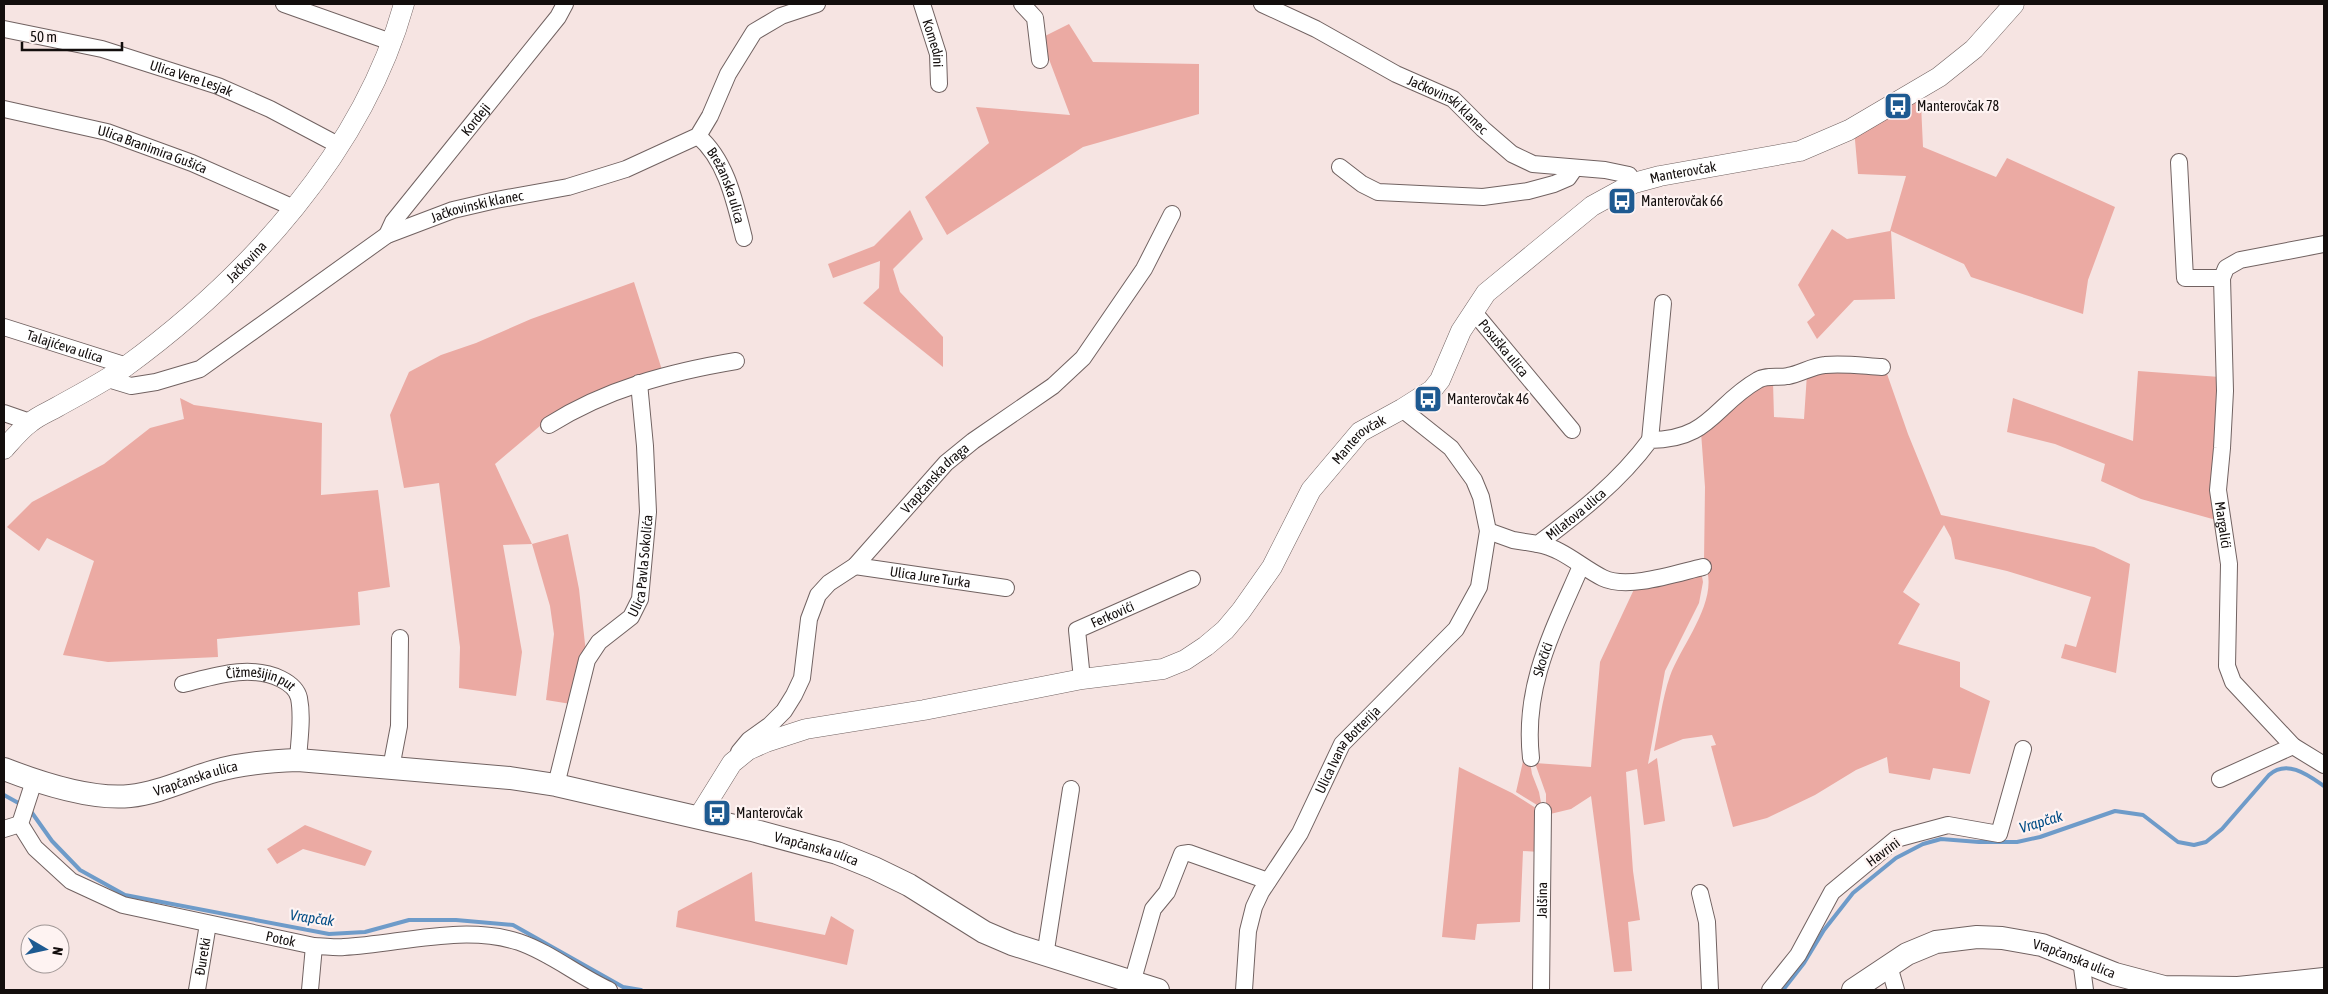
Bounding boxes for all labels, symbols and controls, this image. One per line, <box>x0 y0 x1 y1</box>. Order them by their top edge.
street label: Komedini <box>919 17 946 68</box>
scale bar <box>22 20 122 52</box>
text: 50 m <box>30 28 57 45</box>
street label: Ulica Vere Lesjak <box>148 57 235 100</box>
street label: Jačkovinski klanec <box>1405 72 1491 138</box>
bus stop icon: Manterovčak 78 <box>1883 91 1913 121</box>
place label: Manterovčak 78 <box>1917 98 1999 114</box>
street label: Kordeji <box>458 100 493 139</box>
street label: Ulica Branimira Gušića <box>96 122 210 177</box>
street label: Brežanska ulica <box>704 144 748 225</box>
street label: Manterovčak <box>1648 158 1717 186</box>
bus stop icon: Manterovčak 66 <box>1607 186 1637 216</box>
street label: Jačkovinski klanec <box>428 187 525 226</box>
place label: Manterovčak 66 <box>1641 193 1723 209</box>
street label: Jačkovina <box>223 238 270 286</box>
street label: Posuška ulica <box>1475 316 1532 380</box>
street label: Talajićeva ulica <box>25 327 105 366</box>
bus stop icon: Manterovčak 46 <box>1413 384 1443 414</box>
place label: Manterovčak 46 <box>1447 391 1529 407</box>
street label: Manterovčak <box>1329 412 1388 467</box>
street label: Vrapčanska draga <box>897 440 972 517</box>
street label: Milatova ulica <box>1543 485 1609 543</box>
street label: Margalići <box>2212 500 2235 549</box>
street label: Ulica Pavla Sokolića <box>624 514 656 619</box>
street label: Ulica Jure Turka <box>889 563 972 591</box>
street label: Ferkovići <box>1088 598 1137 631</box>
street label: Skočići <box>1530 640 1556 678</box>
street label: Čižmešijin put <box>225 664 299 694</box>
street label: Ulica Ivana Botterija <box>1312 702 1383 796</box>
street label: Vrapčanska ulica <box>152 758 239 799</box>
bus stop icon: Manterovčak <box>702 798 732 828</box>
place label: Manterovčak <box>736 805 803 821</box>
water label: Vrapčak <box>2017 807 2065 836</box>
street label: Vrapčanska ulica <box>772 828 861 869</box>
street label: Havrini <box>1863 834 1903 870</box>
street label: Jalšina <box>1534 882 1550 918</box>
water label: Vrapčak <box>289 906 336 929</box>
north arrow <box>20 924 70 974</box>
street label: Potok <box>264 928 297 950</box>
street label: Đuretki <box>192 936 214 977</box>
street label: Vrapčanska ulica <box>2032 936 2118 981</box>
text: N <box>49 946 66 956</box>

